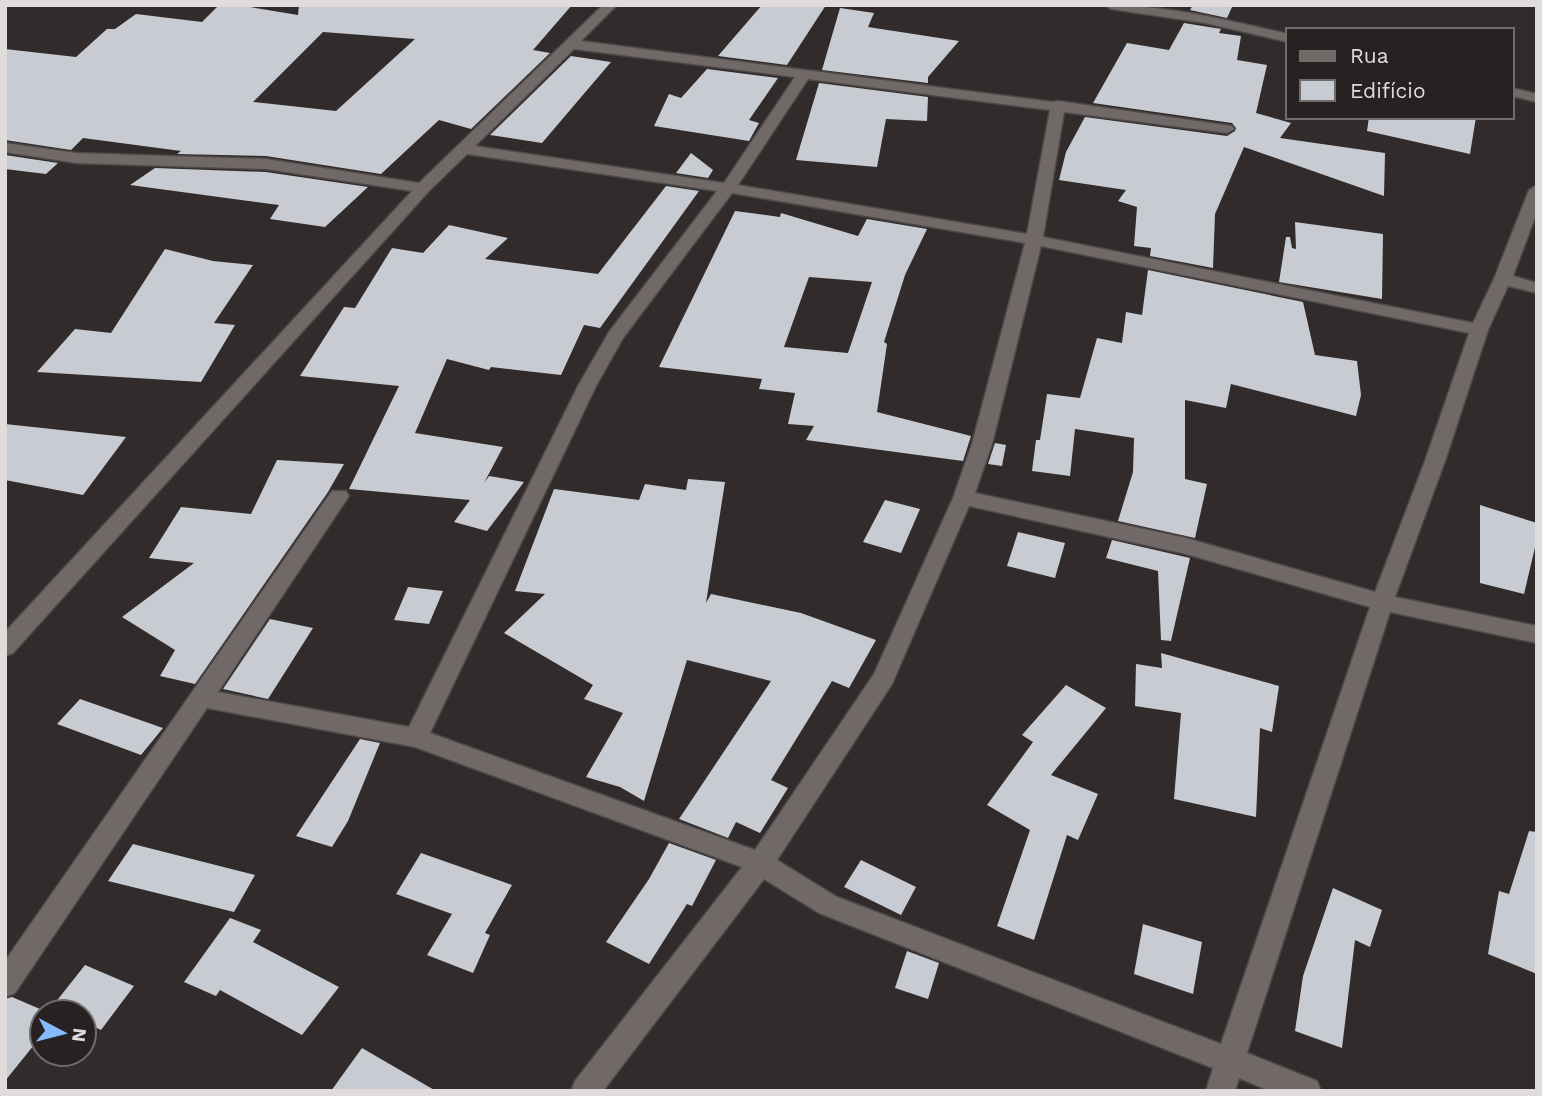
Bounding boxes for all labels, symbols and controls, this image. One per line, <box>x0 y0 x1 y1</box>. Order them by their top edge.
legend <box>1286 28 1514 119</box>
text: Rua <box>1350 43 1389 68</box>
text: Edifício <box>1350 78 1426 103</box>
north arrow <box>28 998 98 1068</box>
text: N <box>67 1027 92 1043</box>

